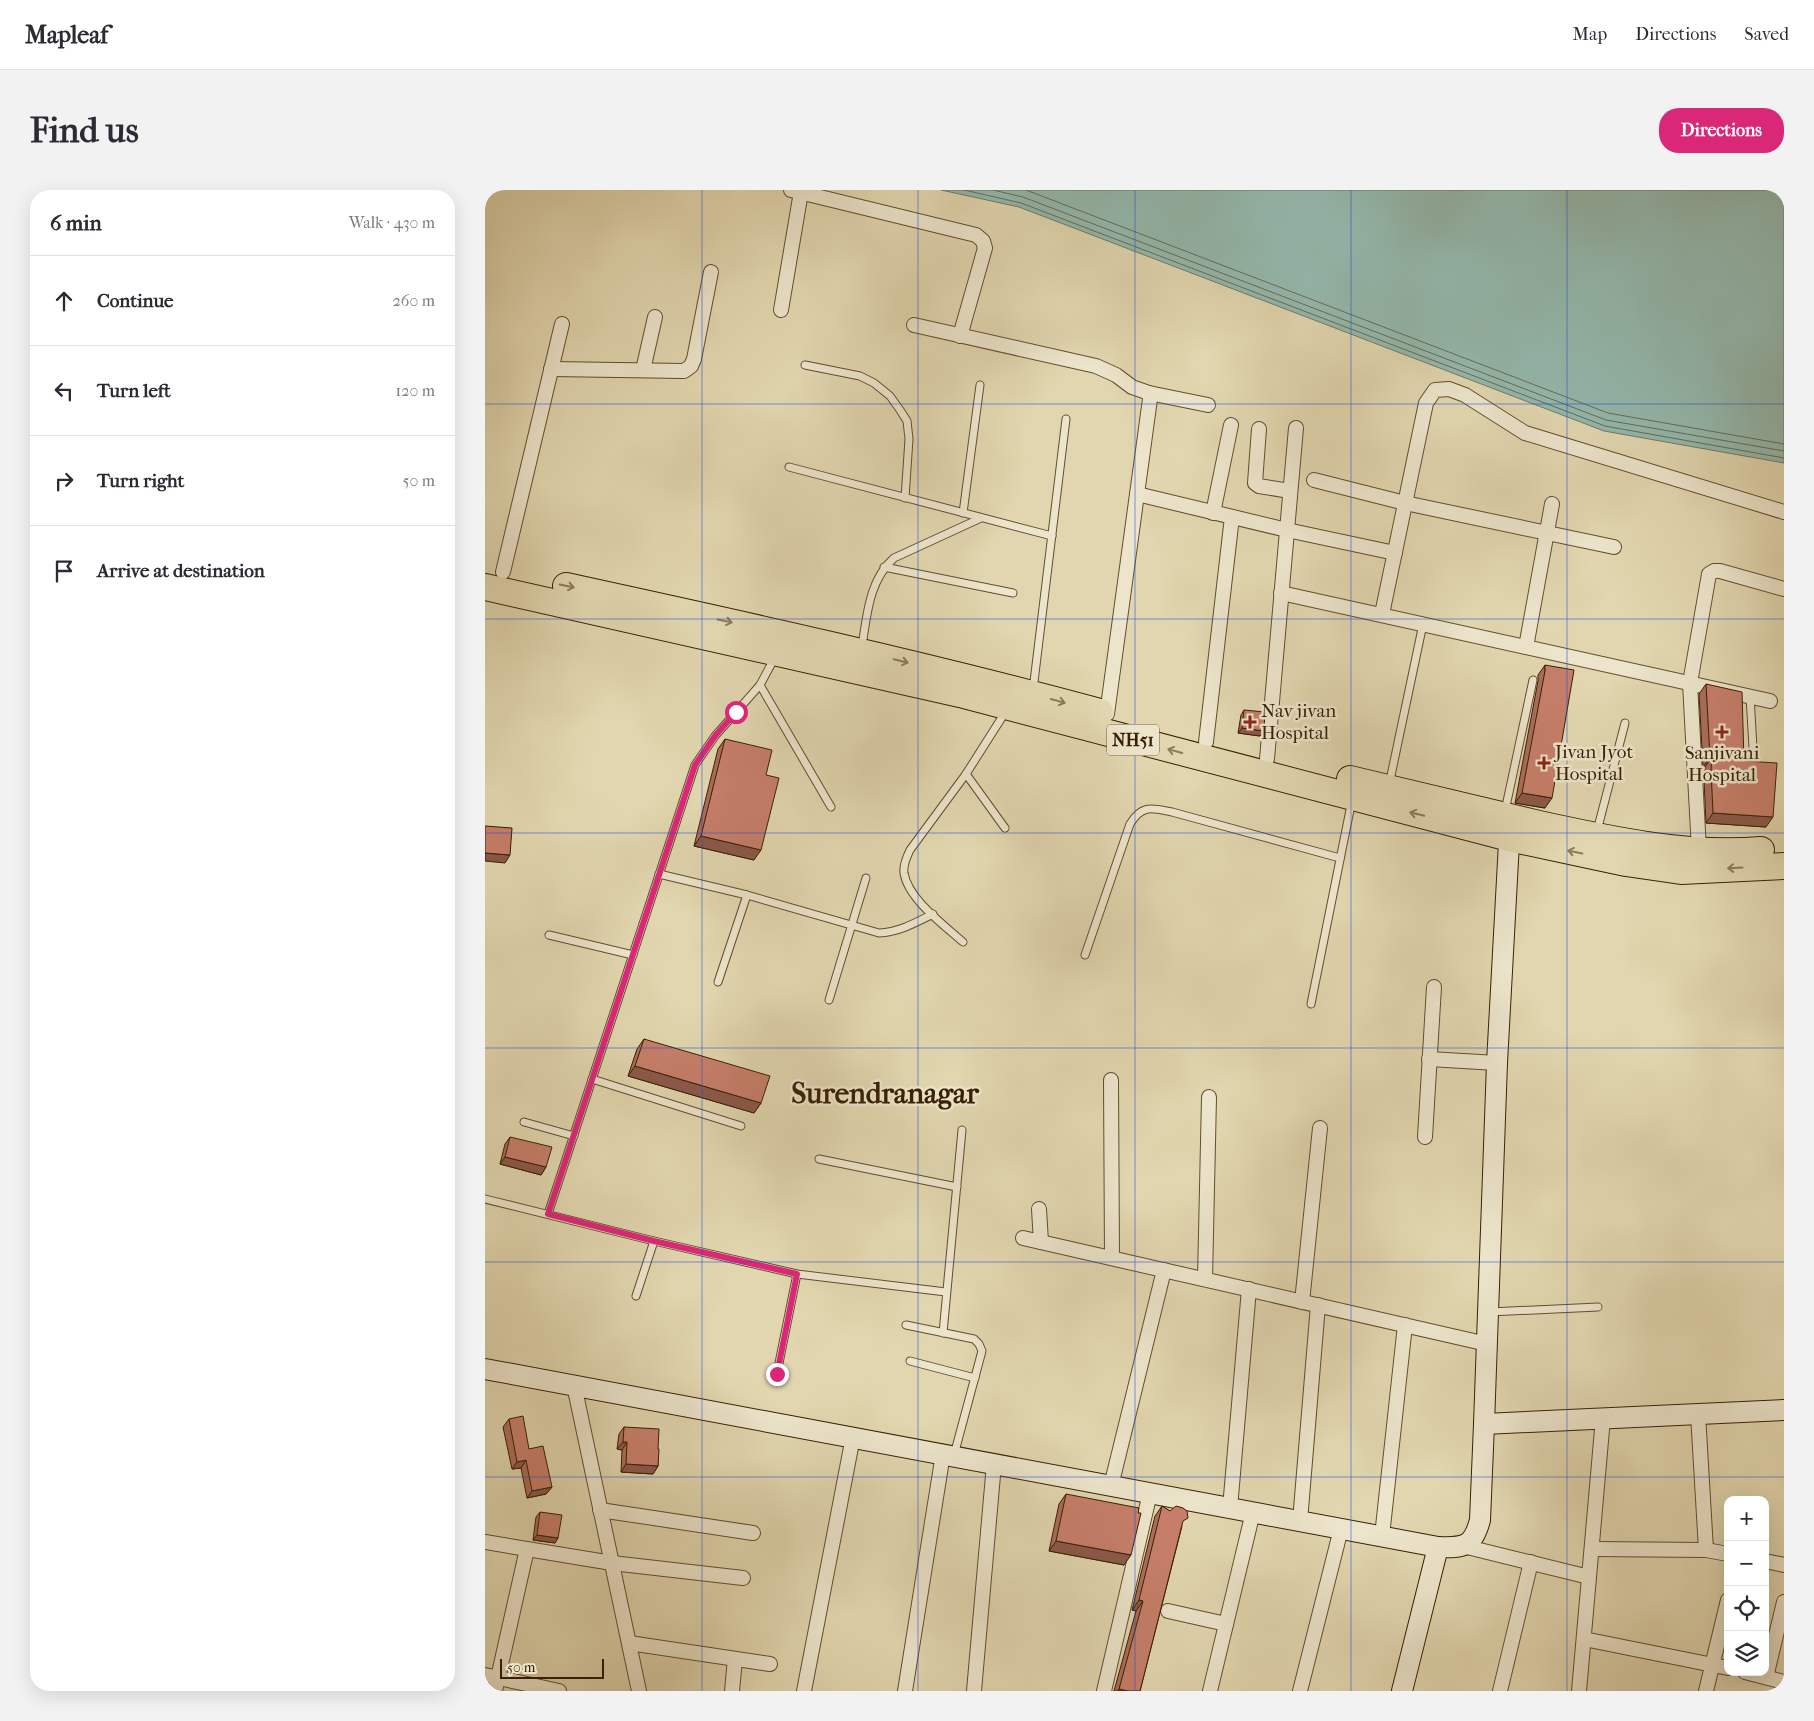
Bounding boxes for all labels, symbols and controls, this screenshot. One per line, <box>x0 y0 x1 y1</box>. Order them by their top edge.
text: Mapleaf <box>25 21 108 49</box>
text: Map <box>1573 24 1607 45</box>
text: Directions <box>1635 24 1716 45</box>
text: Saved <box>1744 24 1789 45</box>
button: Directions <box>1659 108 1784 153</box>
text: Find us <box>30 110 139 151</box>
text: 6 min <box>50 211 102 235</box>
text: Walk · 430 m <box>349 213 435 232</box>
icon: ahead <box>50 287 78 315</box>
text: Continue <box>97 290 173 312</box>
text: 260 m <box>393 291 435 310</box>
icon: left <box>50 377 78 405</box>
text: Turn left <box>97 380 171 402</box>
text: 120 m <box>396 381 435 400</box>
icon: right <box>50 467 78 495</box>
text: Turn right <box>97 470 184 492</box>
text: 50 m <box>403 471 435 490</box>
icon: arrive <box>50 557 78 585</box>
text: Arrive at destination <box>97 560 265 582</box>
one-way arrow <box>558 582 574 591</box>
one-way arrow <box>717 617 733 626</box>
one-way arrow <box>892 657 908 666</box>
one-way arrow <box>1050 697 1066 706</box>
place label: Nav jivan Hospital <box>1261 700 1336 744</box>
route start <box>725 701 748 724</box>
marker: Nav jivan Hospital <box>1243 715 1257 729</box>
road number: NH51 <box>1107 724 1159 756</box>
marker: Sanjivani Hospital <box>1715 725 1729 739</box>
place label: Jivan Jyot Hospital <box>1553 741 1633 785</box>
place label: Sanjivani Hospital <box>1685 742 1760 786</box>
one-way arrow <box>1167 746 1183 755</box>
marker: Jivan Jyot Hospital <box>1537 756 1551 770</box>
one-way arrow <box>1409 809 1425 818</box>
one-way arrow <box>1567 847 1583 856</box>
one-way arrow <box>1728 864 1744 873</box>
district label: Surendranagar <box>791 1077 979 1111</box>
route end <box>766 1363 789 1386</box>
map controls <box>1724 1496 1769 1676</box>
button: + <box>1724 1496 1769 1541</box>
button: − <box>1724 1541 1769 1586</box>
button: locate <box>1724 1586 1769 1631</box>
button: layers <box>1724 1631 1769 1676</box>
scale bar <box>500 1656 604 1679</box>
text: 50 m <box>507 1659 535 1676</box>

